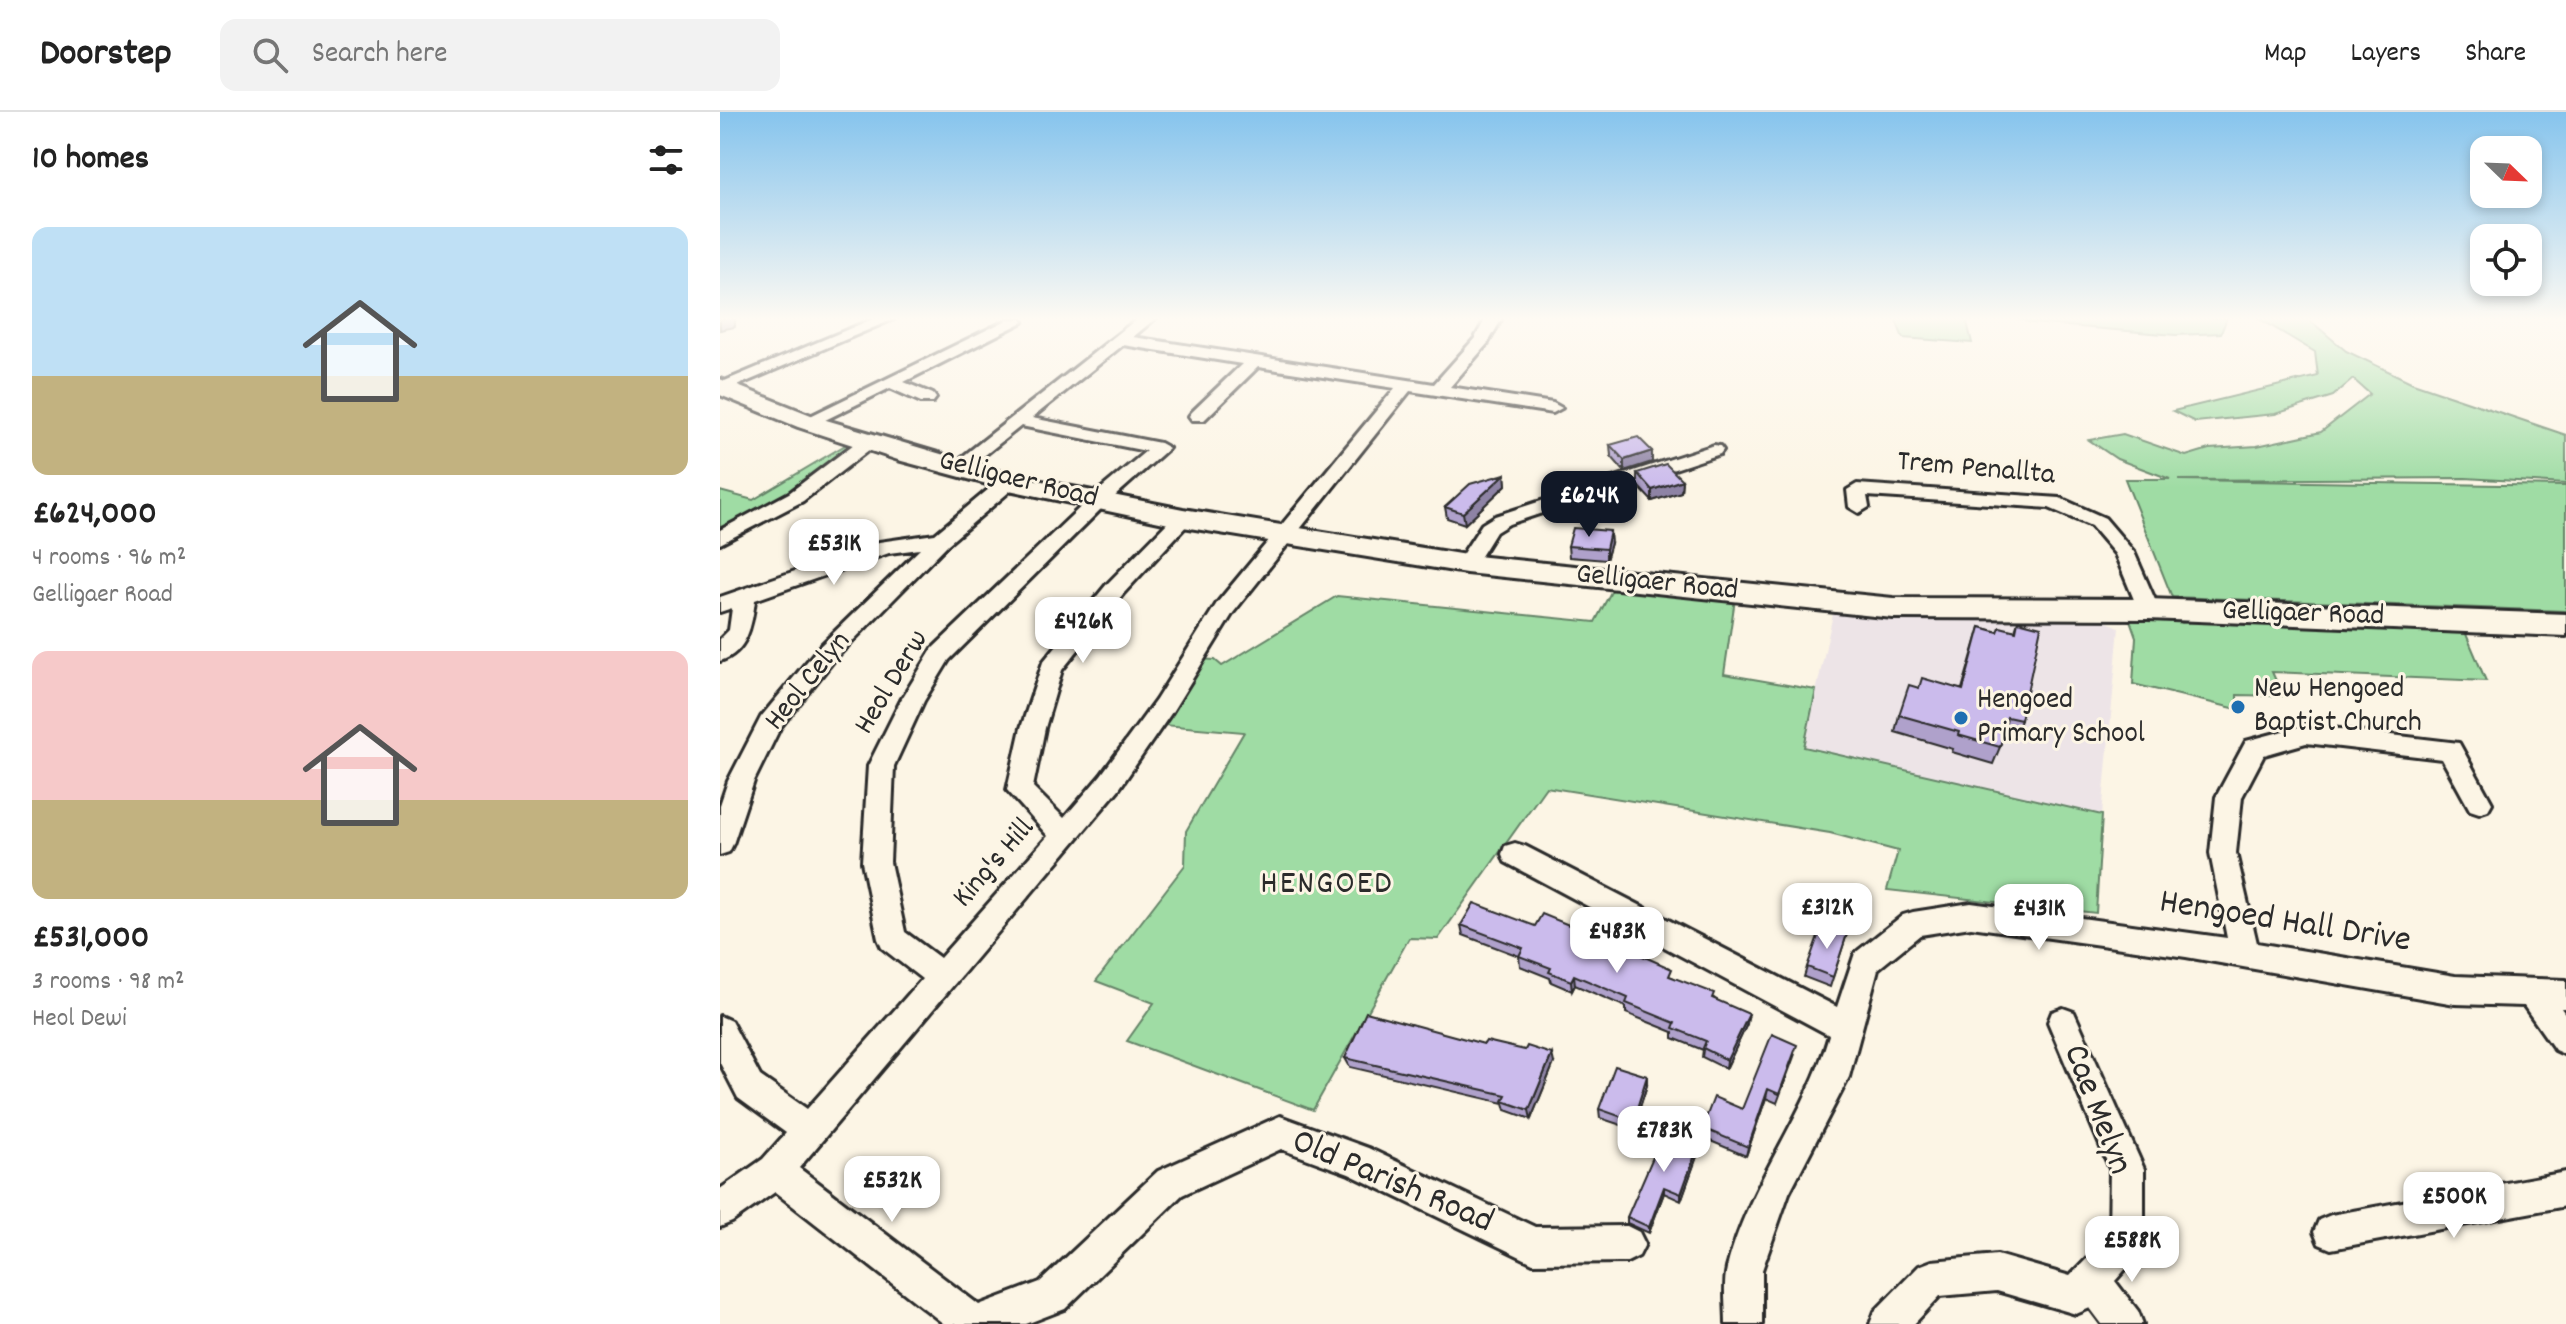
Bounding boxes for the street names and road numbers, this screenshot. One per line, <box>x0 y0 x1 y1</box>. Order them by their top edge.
street label: Gelligaer Road <box>934 440 1102 522</box>
street label: Trem Penallta <box>1895 442 2057 498</box>
street label: Gelligaer Road <box>1574 554 1740 614</box>
street label: Gelligaer Road <box>2221 591 2385 639</box>
street label: Heol Celyn <box>755 623 863 741</box>
street label: Heol Derw <box>845 623 941 743</box>
street label: King's Hill <box>944 810 1046 918</box>
street label: Hengoed Hall Drive <box>2156 877 2414 969</box>
street label: Cae Melyn <box>2047 1037 2145 1183</box>
street label: Old Parish Road <box>1283 1117 1501 1249</box>

